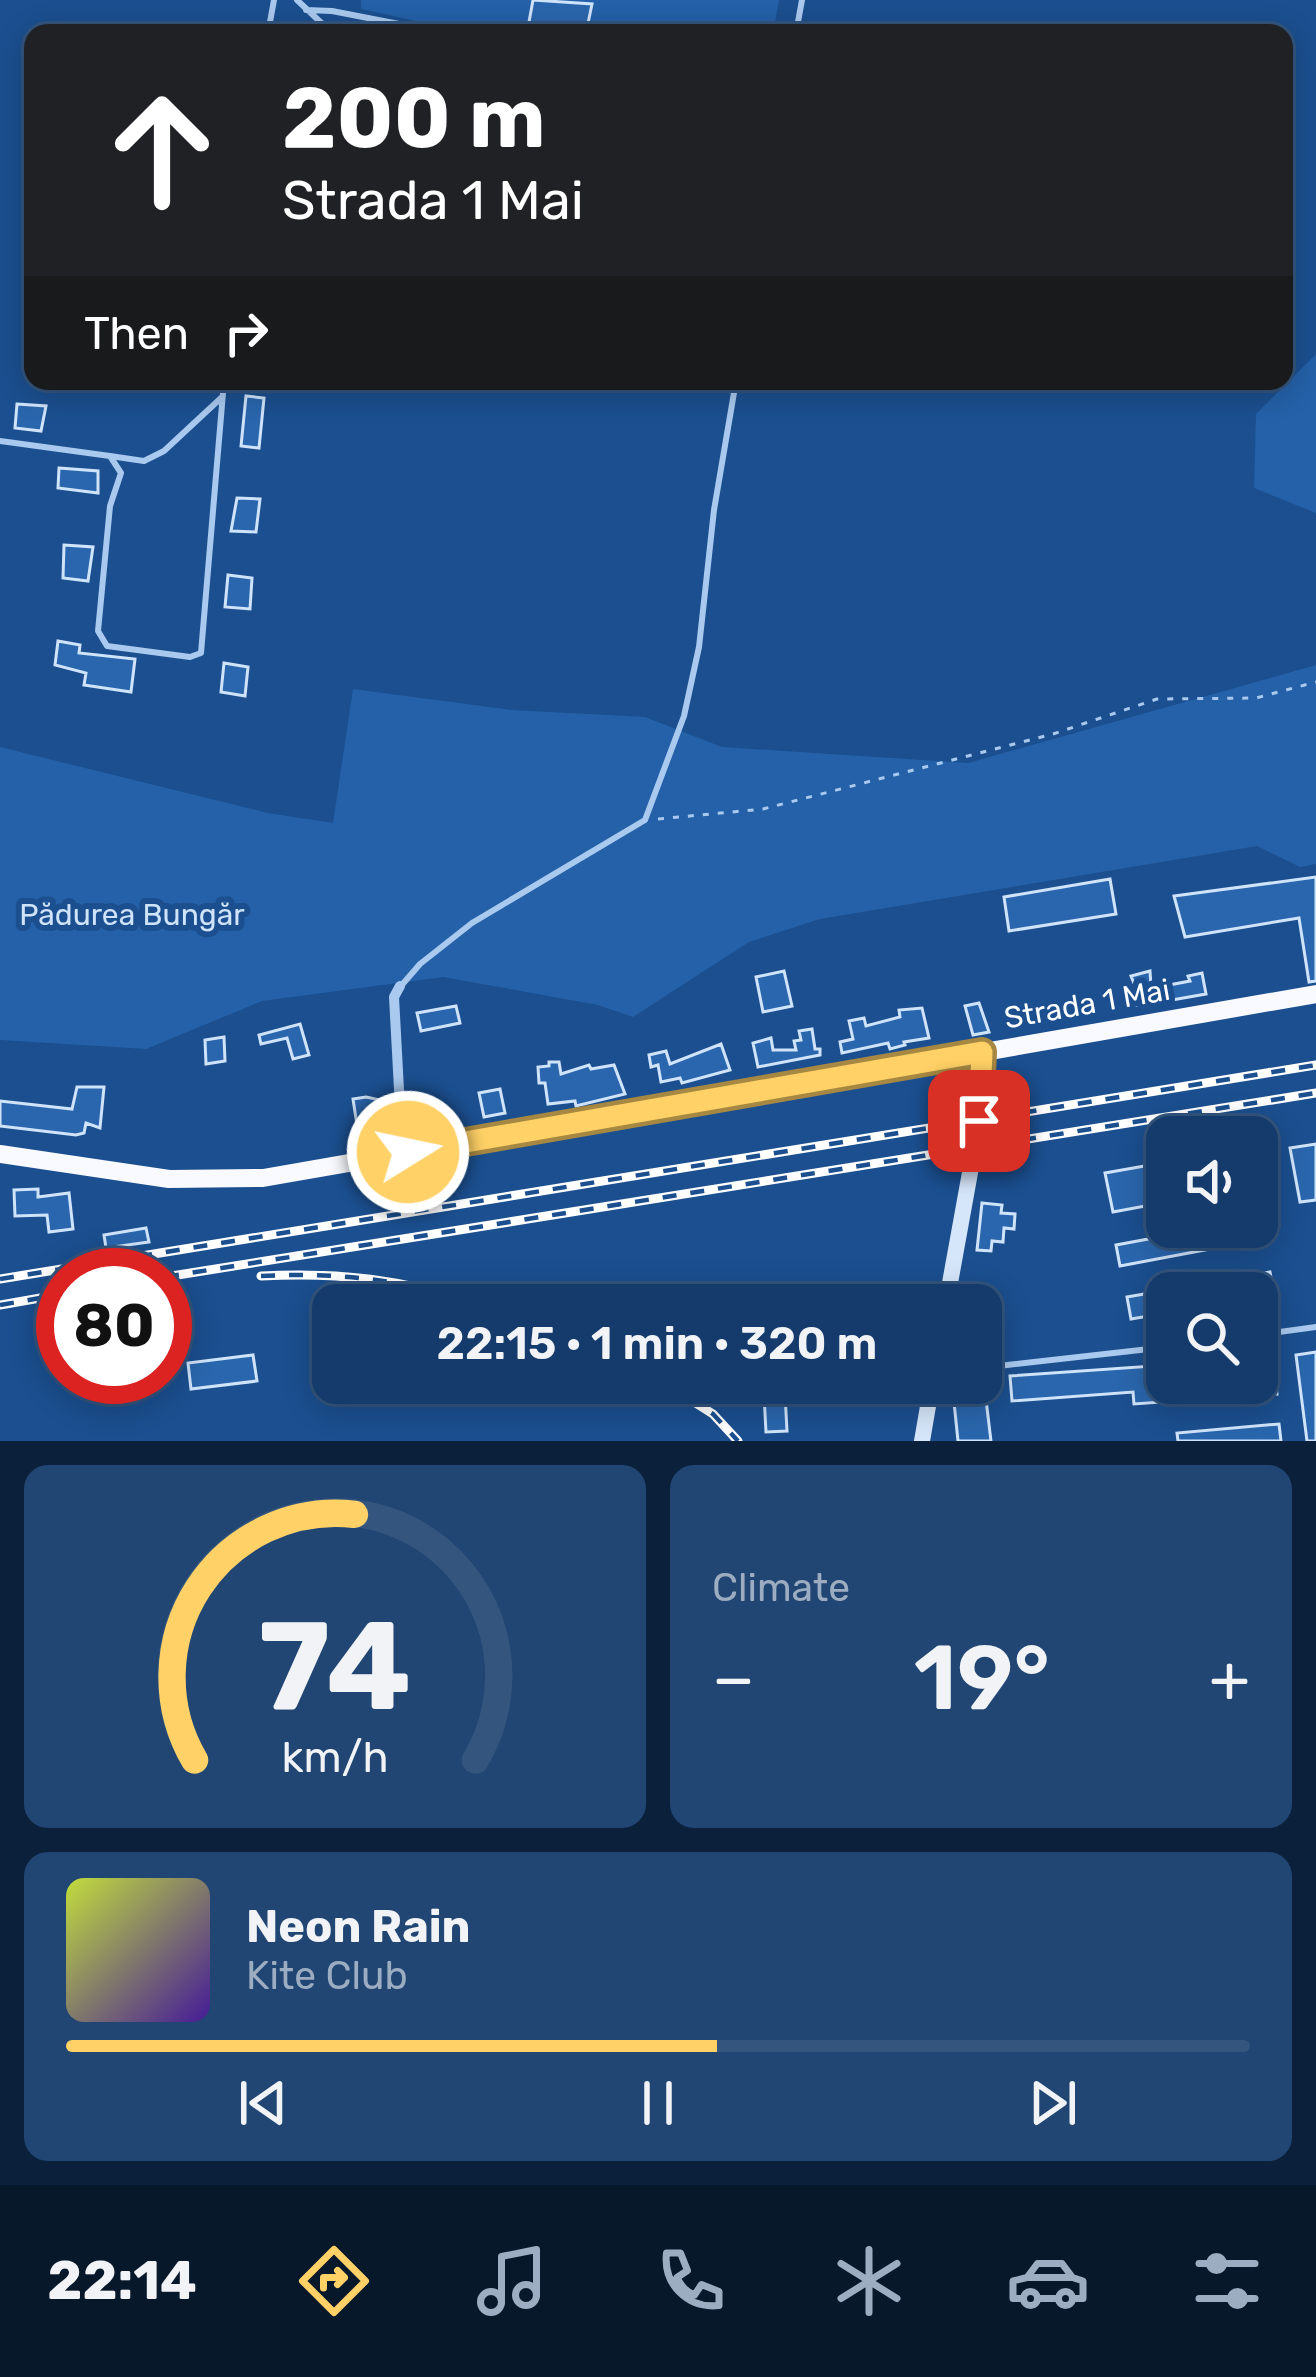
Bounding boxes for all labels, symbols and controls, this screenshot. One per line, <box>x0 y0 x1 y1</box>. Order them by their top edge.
text: 200 m <box>282 68 546 168</box>
icon: ahead <box>84 72 240 228</box>
text: Strada 1 Mai <box>282 169 584 233</box>
icon: right <box>213 300 279 366</box>
text: Then <box>84 307 189 360</box>
park label: Pădurea Bungăr <box>19 897 245 933</box>
street label: Strada 1 Mai <box>1001 972 1173 1036</box>
pin <box>928 1070 1030 1172</box>
icon: arrive <box>946 1088 1012 1154</box>
position arrow <box>345 1089 471 1215</box>
map controls <box>1146 1116 1278 1404</box>
button: sound <box>1146 1116 1278 1248</box>
speed limit sign: 80 <box>36 1248 192 1404</box>
button: search <box>1146 1272 1278 1404</box>
text: 22:15 · 1 min · 320 m <box>437 1317 877 1370</box>
text: Climate <box>712 1565 850 1611</box>
text: 74 <box>259 1592 411 1740</box>
text: 19° <box>914 1625 1050 1732</box>
text: − <box>712 1639 755 1718</box>
text: + <box>1209 1639 1250 1718</box>
text: km/h <box>281 1731 389 1782</box>
text: Neon Rain <box>246 1900 471 1953</box>
text: Kite Club <box>246 1953 408 1999</box>
icon: previous <box>230 2070 296 2136</box>
icon: pause <box>625 2070 691 2136</box>
icon: next <box>1020 2070 1086 2136</box>
icon: directions <box>292 2239 376 2323</box>
icon: music <box>470 2239 554 2323</box>
icon: phone <box>649 2239 733 2323</box>
icon: climate <box>827 2239 911 2323</box>
icon: car <box>1006 2239 1090 2323</box>
icon: filters <box>1185 2239 1269 2323</box>
text: 22:14 <box>47 2249 197 2313</box>

